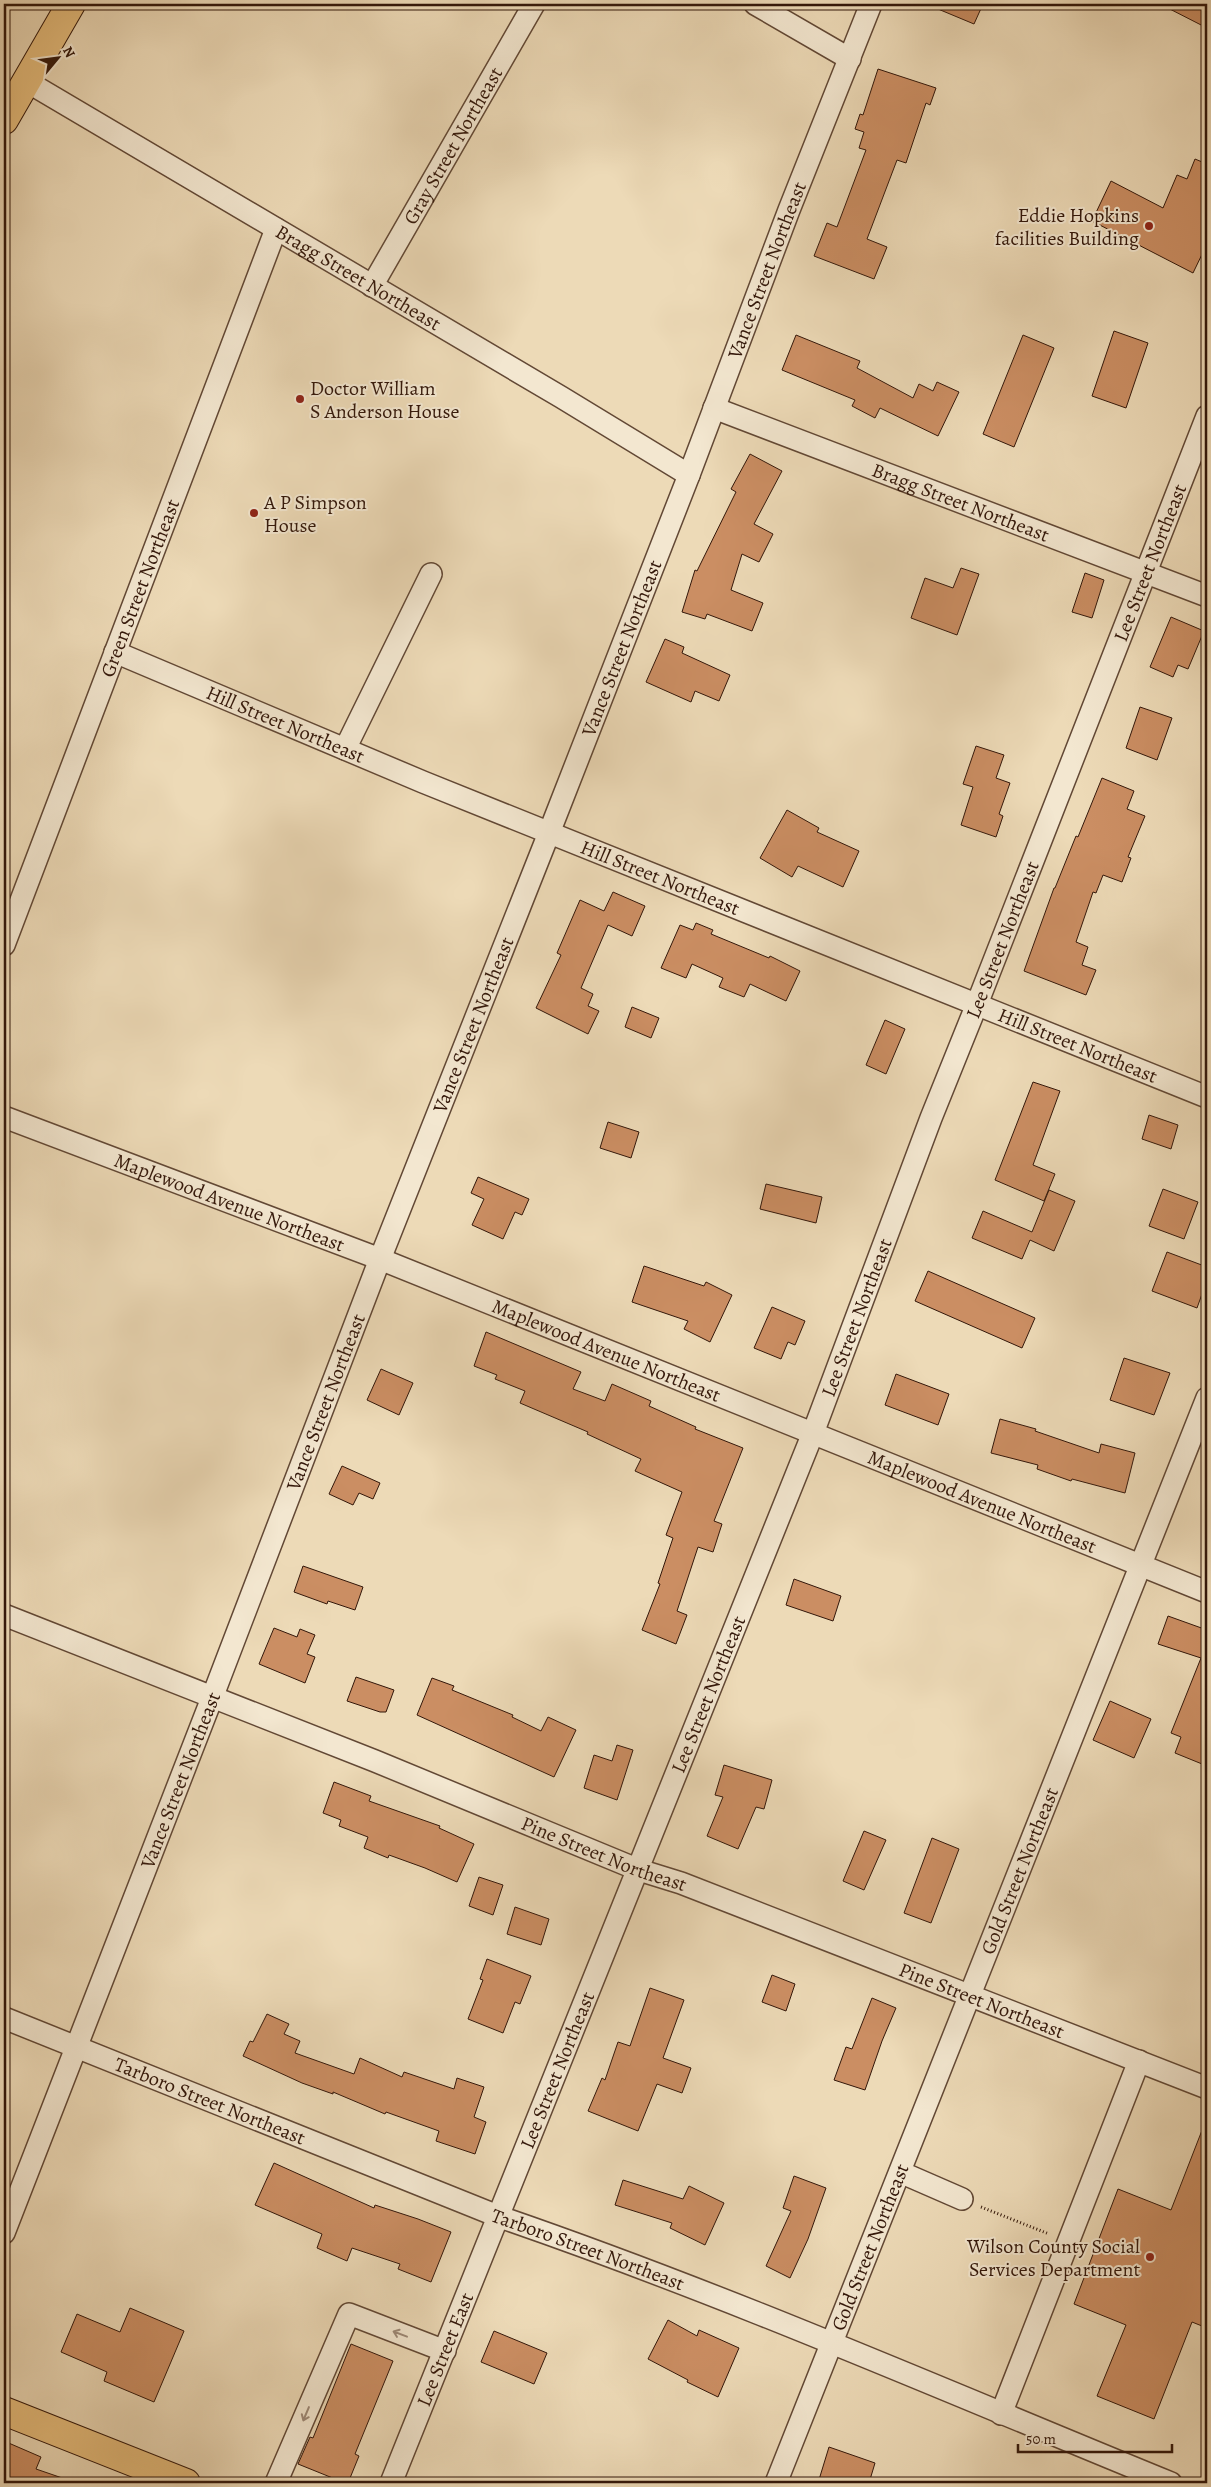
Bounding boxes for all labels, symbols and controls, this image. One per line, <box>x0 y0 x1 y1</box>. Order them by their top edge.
north arrow <box>32 32 82 82</box>
text: N <box>58 43 80 61</box>
street label: Gray Street Northeast <box>397 62 509 229</box>
street label: Vance Street Northeast <box>721 177 813 363</box>
place label: Eddie Hopkins facilities Building <box>995 202 1139 252</box>
street label: Bragg Street Northeast <box>270 218 446 337</box>
marker: Eddie Hopkins facilities Building <box>1143 220 1155 232</box>
place label: Doctor William S Anderson House <box>310 375 460 425</box>
marker: Doctor William S Anderson House <box>294 393 306 405</box>
street label: Bragg Street Northeast <box>868 456 1053 549</box>
street label: Lee Street Northeast <box>1107 480 1193 645</box>
place label: A P Simpson House <box>263 489 367 539</box>
street label: Green Street Northeast <box>94 495 186 681</box>
marker: A P Simpson House <box>248 507 260 519</box>
street label: Vance Street Northeast <box>575 556 669 741</box>
street label: Hill Street Northeast <box>202 679 369 770</box>
street label: Hill Street Northeast <box>576 834 744 922</box>
street label: Lee Street Northeast <box>960 857 1046 1023</box>
street label: Vance Street Northeast <box>426 933 521 1118</box>
street label: Hill Street Northeast <box>994 1001 1162 1090</box>
street label: Maplewood Avenue Northeast <box>110 1147 349 1259</box>
street label: Lee Street Northeast <box>815 1234 899 1401</box>
street label: Maplewood Avenue Northeast <box>488 1292 725 1409</box>
street label: Vance Street Northeast <box>279 1310 372 1495</box>
street label: Maplewood Avenue Northeast <box>864 1444 1101 1560</box>
street label: Lee Street Northeast <box>665 1612 752 1777</box>
street label: Vance Street Northeast <box>134 1688 227 1873</box>
street label: Gold Street Northeast <box>974 1783 1065 1958</box>
street label: Pine Street Northeast <box>517 1810 691 1898</box>
street label: Pine Street Northeast <box>895 1956 1069 2045</box>
street label: Lee Street Northeast <box>514 1987 601 2153</box>
street label: Tarboro Street Northeast <box>110 2051 310 2152</box>
street label: Gold Street Northeast <box>825 2159 916 2335</box>
street label: Tarboro Street Northeast <box>487 2202 688 2297</box>
place label: Wilson County Social Services Department <box>966 2233 1140 2283</box>
marker: Wilson County Social Services Department <box>1144 2251 1156 2263</box>
street label: Lee Street East <box>410 2288 480 2411</box>
one-way arrow <box>393 2328 408 2338</box>
one-way arrow <box>301 2406 311 2421</box>
scale bar <box>1018 2422 1172 2454</box>
text: 50 m <box>1026 2429 1056 2449</box>

